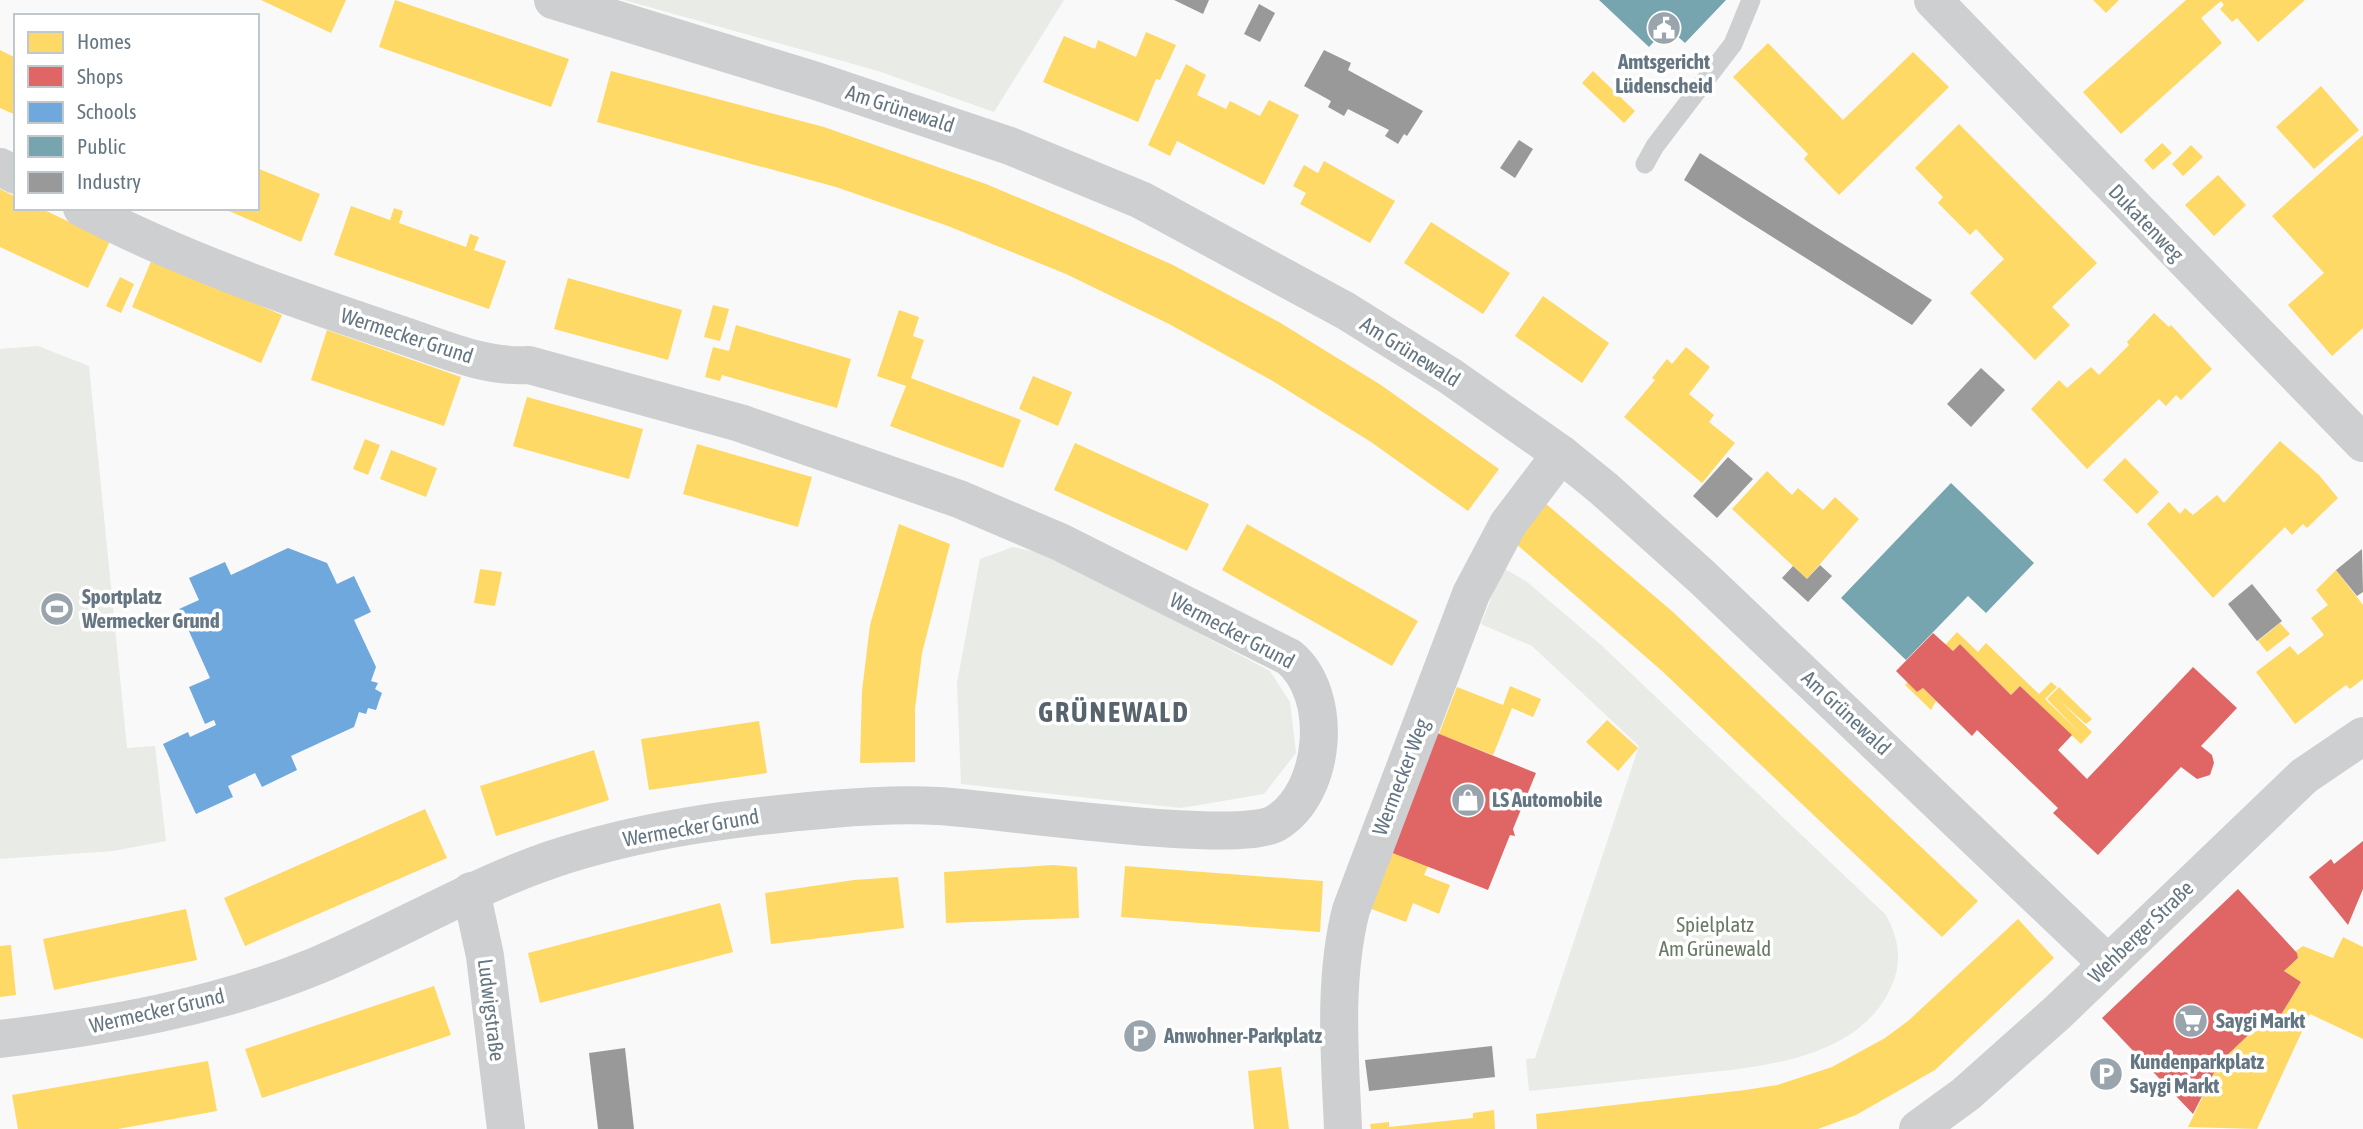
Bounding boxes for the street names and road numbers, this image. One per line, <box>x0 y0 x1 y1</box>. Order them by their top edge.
street label: Am Grünewald <box>843 79 958 137</box>
street label: Dukatenweg <box>2104 179 2189 266</box>
street label: Wermecker Grund <box>338 302 476 368</box>
street label: Am Grünewald <box>1356 311 1465 391</box>
street label: Wermecker Grund <box>1166 587 1299 673</box>
street label: Am Grünewald <box>1797 665 1896 759</box>
street label: Wermecker Weg <box>1367 715 1433 838</box>
street label: Wermecker Grund <box>621 803 761 851</box>
street label: Wehberger Straße <box>2083 875 2198 987</box>
street label: Ludwigstraße <box>474 957 510 1062</box>
street label: Wermecker Grund <box>87 983 227 1037</box>

